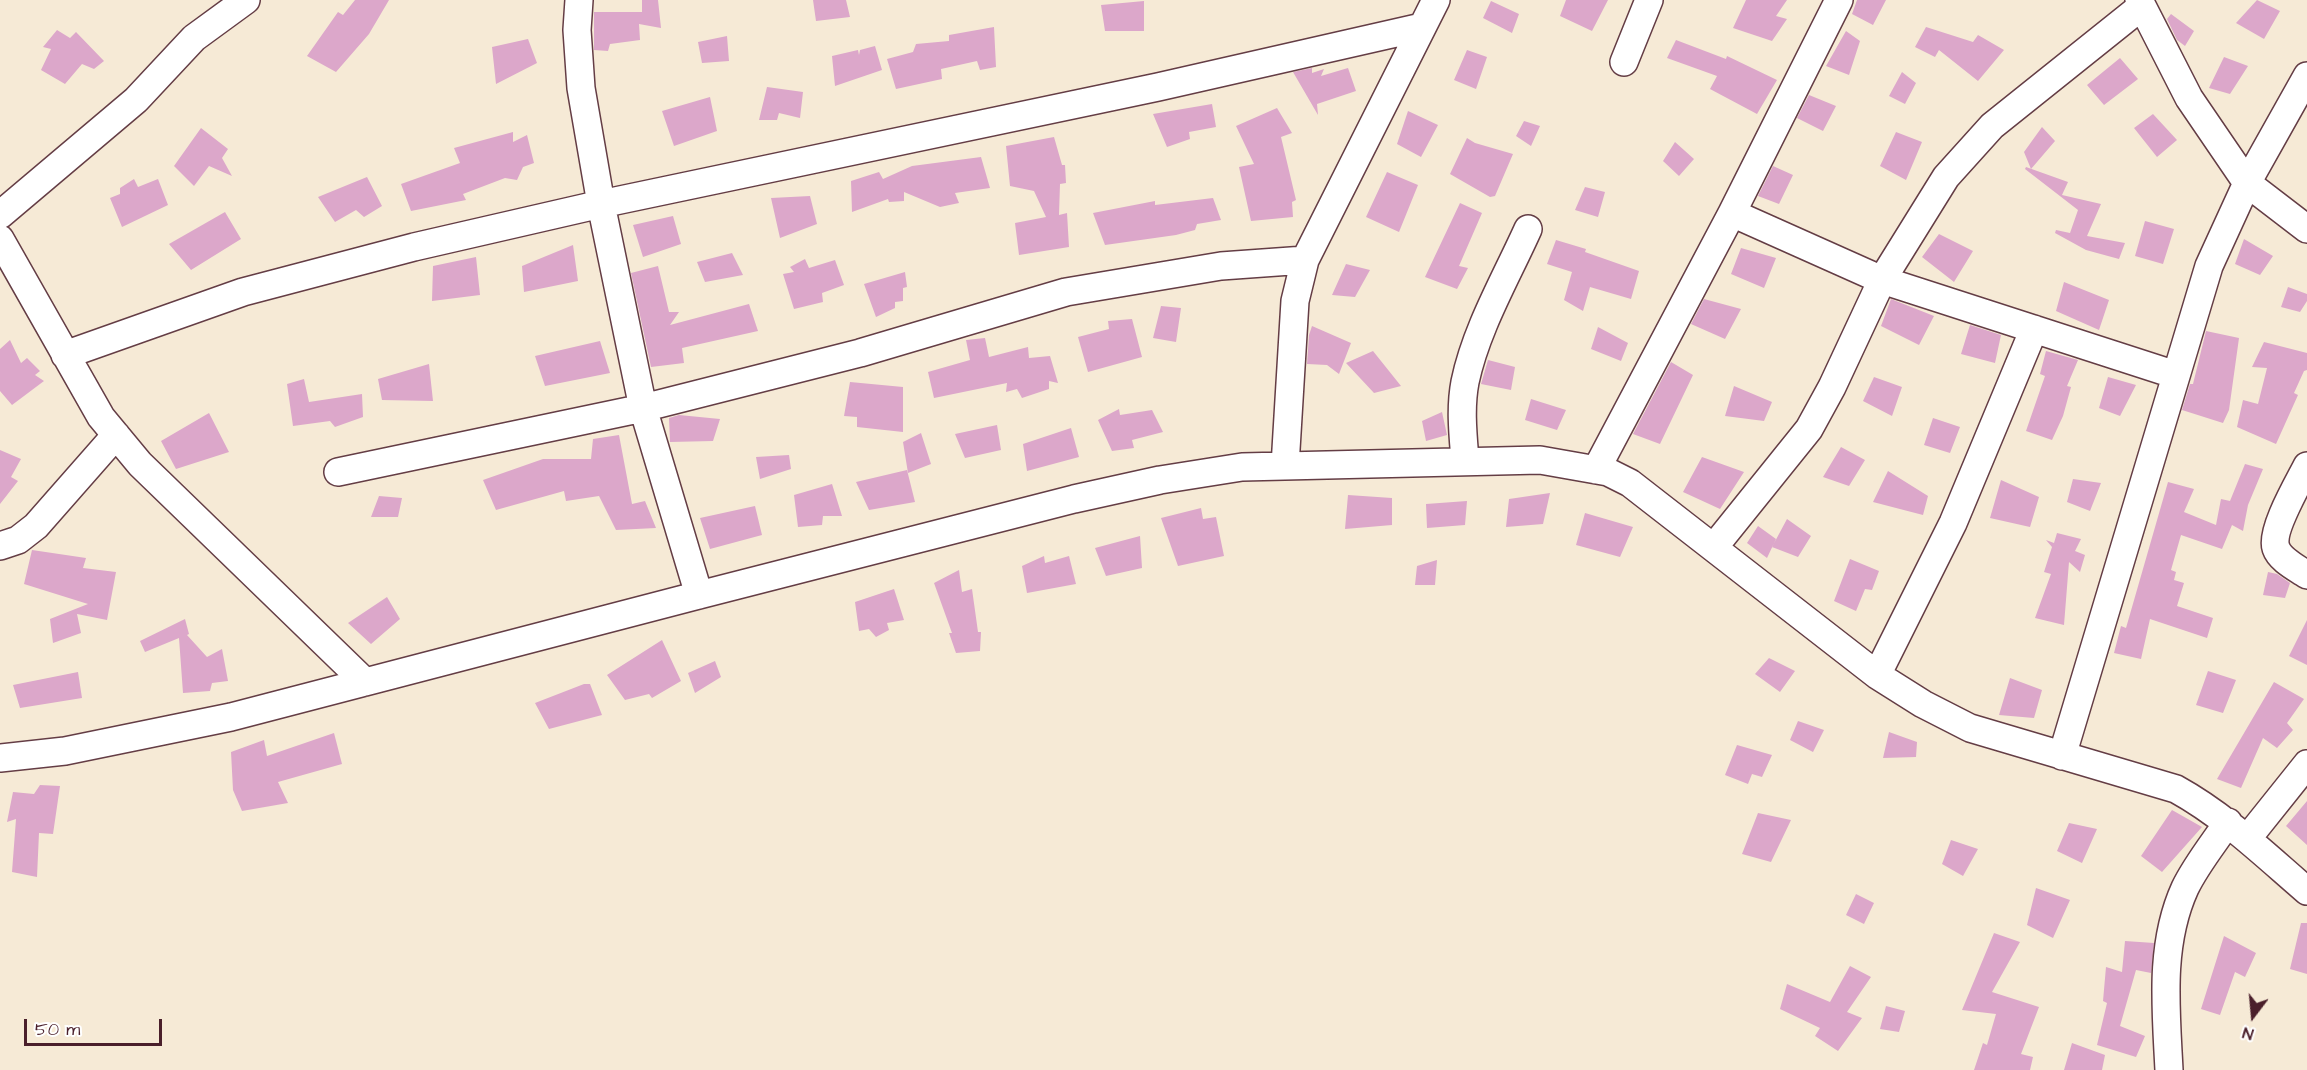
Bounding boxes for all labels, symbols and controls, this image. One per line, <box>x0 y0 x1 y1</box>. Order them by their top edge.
north arrow <box>2223 986 2283 1046</box>
scale bar <box>27 1007 165 1045</box>
text: 50 m <box>35 1017 80 1042</box>
text: N <box>2240 1021 2256 1045</box>

